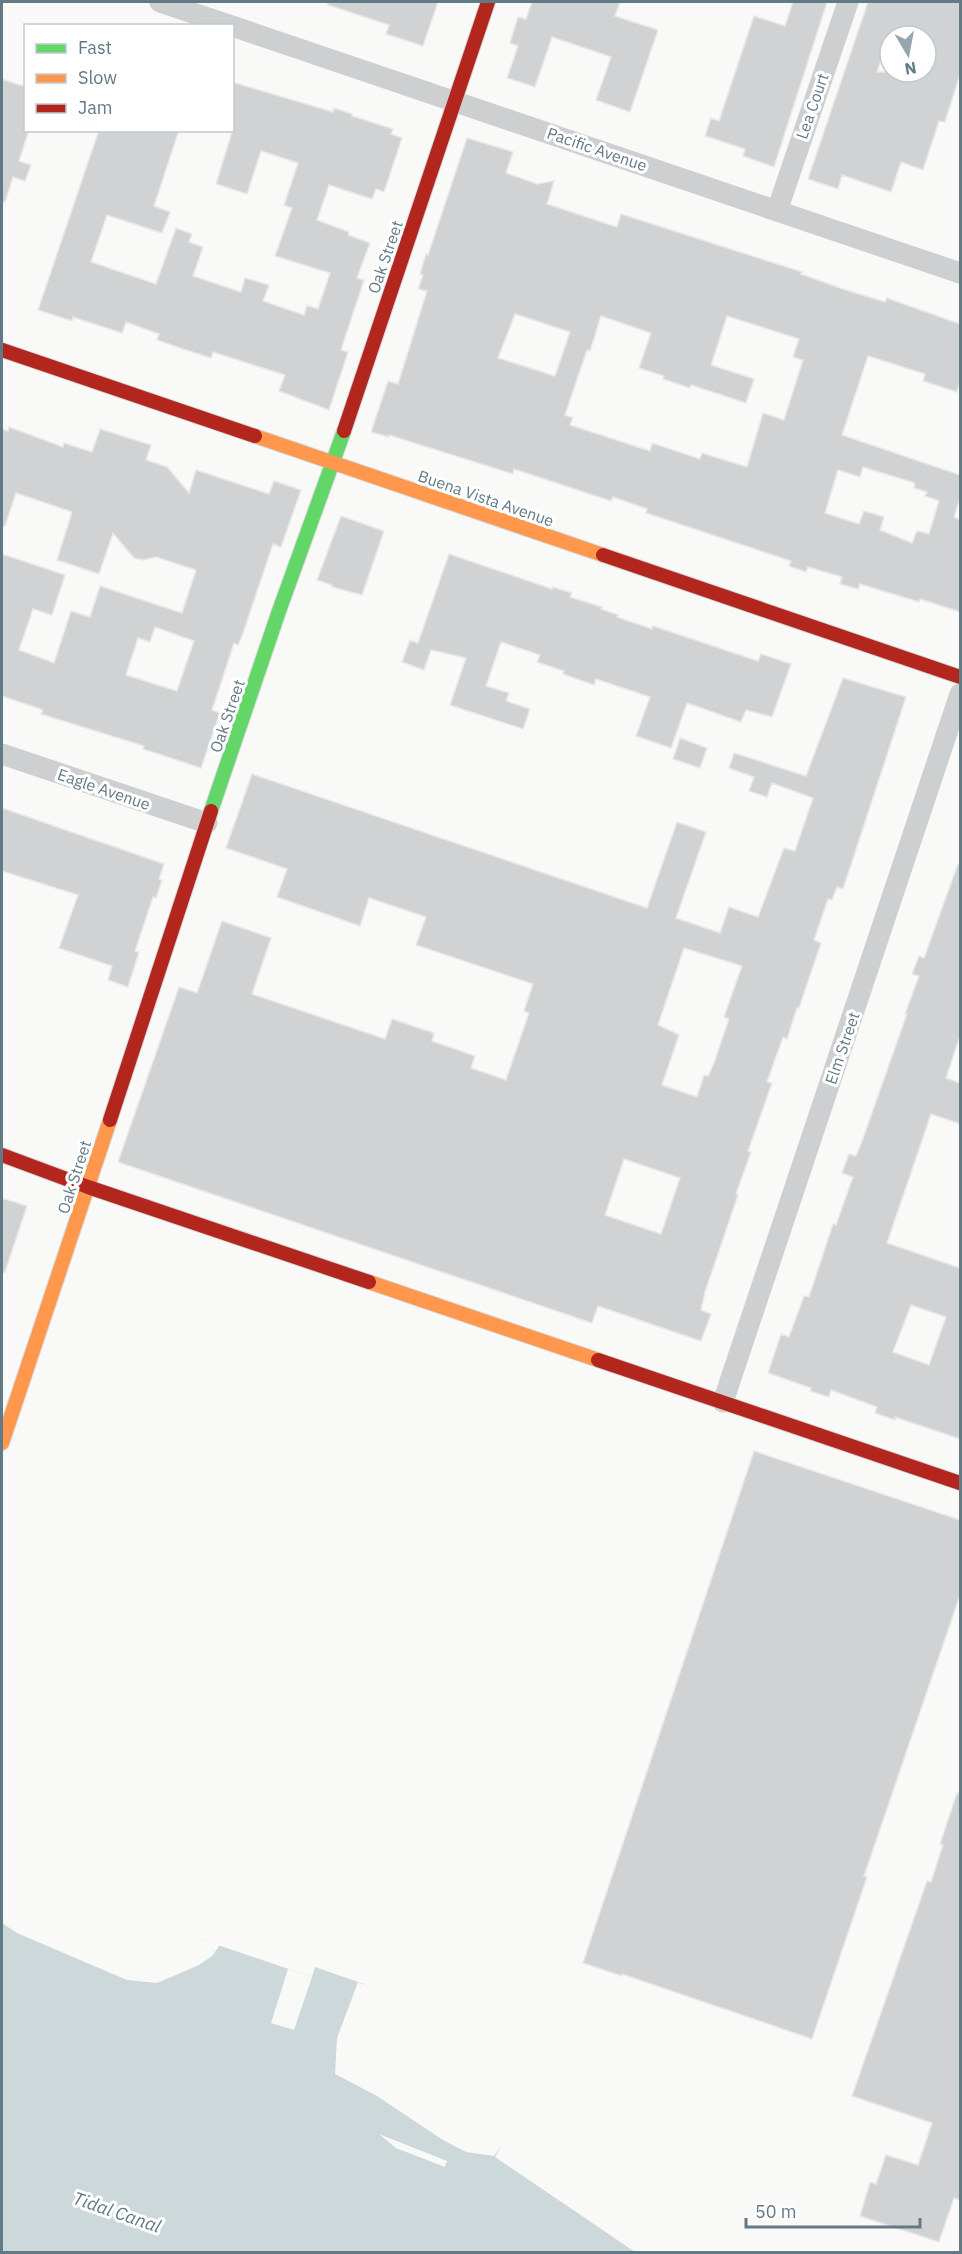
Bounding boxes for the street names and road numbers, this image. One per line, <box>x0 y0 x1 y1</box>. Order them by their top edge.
street label: Lea Court <box>791 70 833 142</box>
street label: Pacific Avenue <box>544 123 650 176</box>
street label: Oak Street <box>363 218 407 296</box>
street label: Buena Vista Avenue <box>415 465 557 531</box>
street label: Oak Street <box>205 677 249 755</box>
street label: Eagle Avenue <box>55 764 153 814</box>
street label: Elm Street <box>820 1009 864 1087</box>
street label: Oak Street <box>53 1138 95 1216</box>

